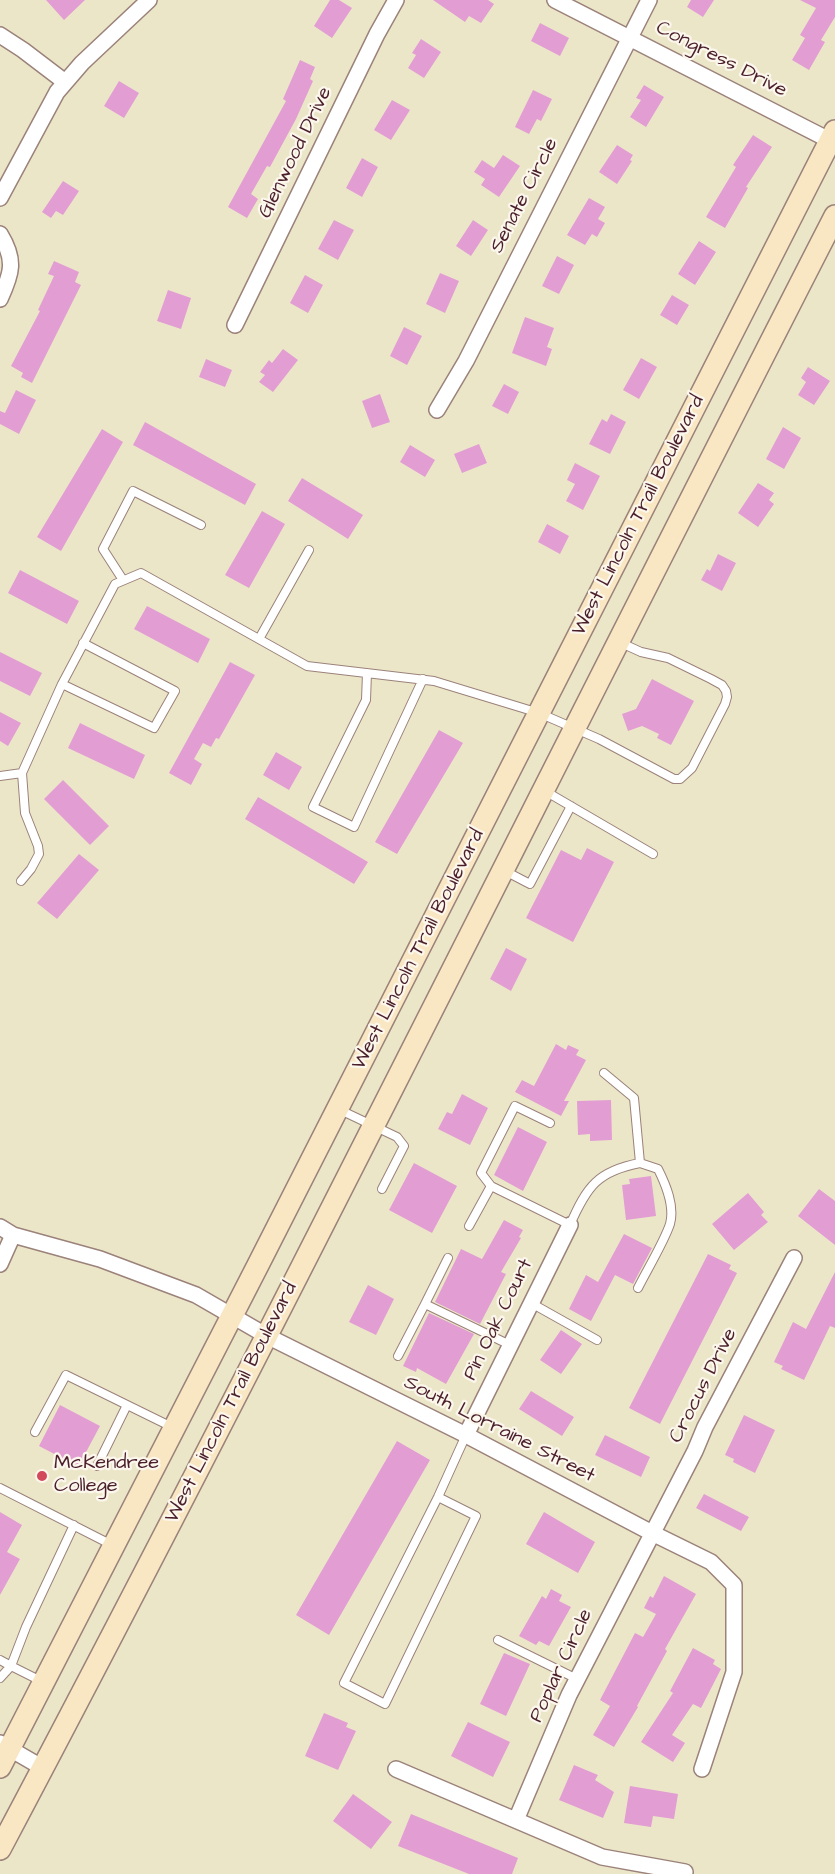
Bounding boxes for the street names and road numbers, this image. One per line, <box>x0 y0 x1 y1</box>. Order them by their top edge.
street label: Congress Drive <box>651 17 791 103</box>
street label: Glenwood Drive <box>254 83 338 223</box>
street label: Senate Circle <box>486 135 564 257</box>
street label: West Lincoln Trail Boulevard <box>568 392 710 640</box>
street label: West Lincoln Trail Boulevard <box>348 826 490 1074</box>
street label: Pin Oak Court <box>459 1255 539 1385</box>
street label: West Lincoln Trail Boulevard <box>161 1279 303 1527</box>
street label: Crocus Drive <box>665 1325 743 1447</box>
street label: South Lorraine Street <box>399 1371 599 1489</box>
street label: Poplar Circle <box>525 1605 599 1727</box>

